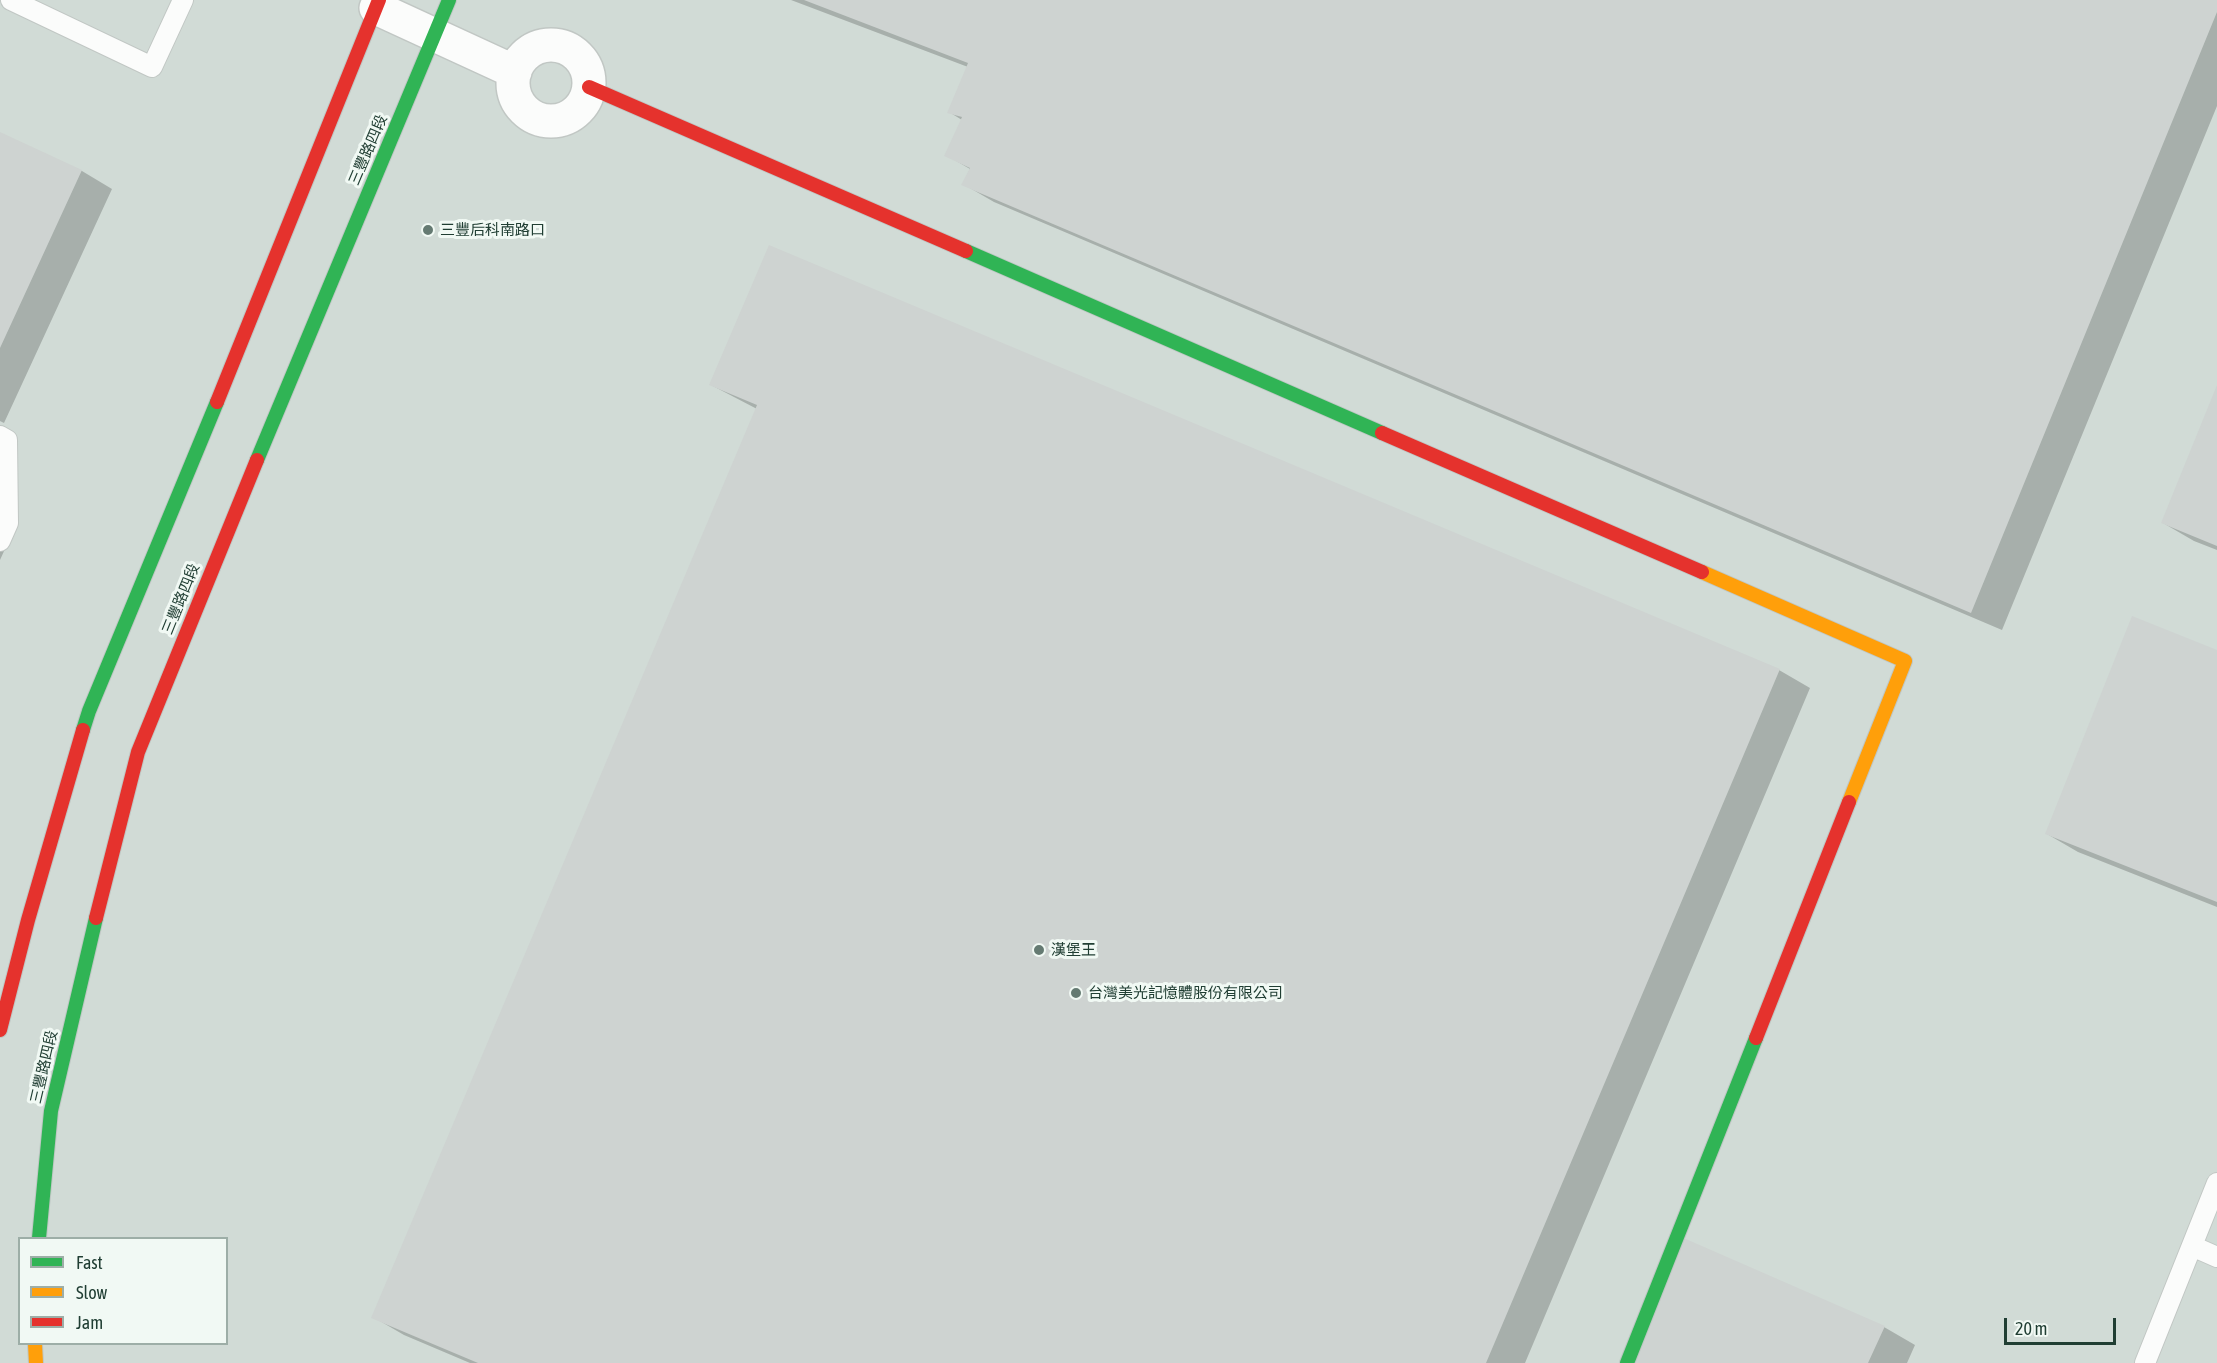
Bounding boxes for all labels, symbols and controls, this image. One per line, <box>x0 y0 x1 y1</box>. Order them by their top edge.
street label: 三豐路四段 <box>345 112 391 188</box>
place label: 三豐后科南路口 <box>440 221 545 239</box>
marker: 三豐后科南路口 <box>421 223 435 237</box>
street label: 三豐路四段 <box>159 561 203 637</box>
place label: 漢堡王 <box>1051 941 1096 959</box>
marker: 漢堡王 <box>1032 943 1046 957</box>
place label: 台灣美光記憶體股份有限公司 <box>1088 984 1283 1002</box>
marker: 台灣美光記憶體股份有限公司 <box>1069 986 1083 1000</box>
street label: 三豐路四段 <box>27 1028 61 1106</box>
legend <box>18 1237 228 1345</box>
text: Fast <box>76 1252 103 1273</box>
text: Slow <box>76 1282 107 1303</box>
scale bar <box>2007 1306 2120 1344</box>
text: Jam <box>76 1312 103 1333</box>
text: 20 m <box>2015 1318 2047 1339</box>

